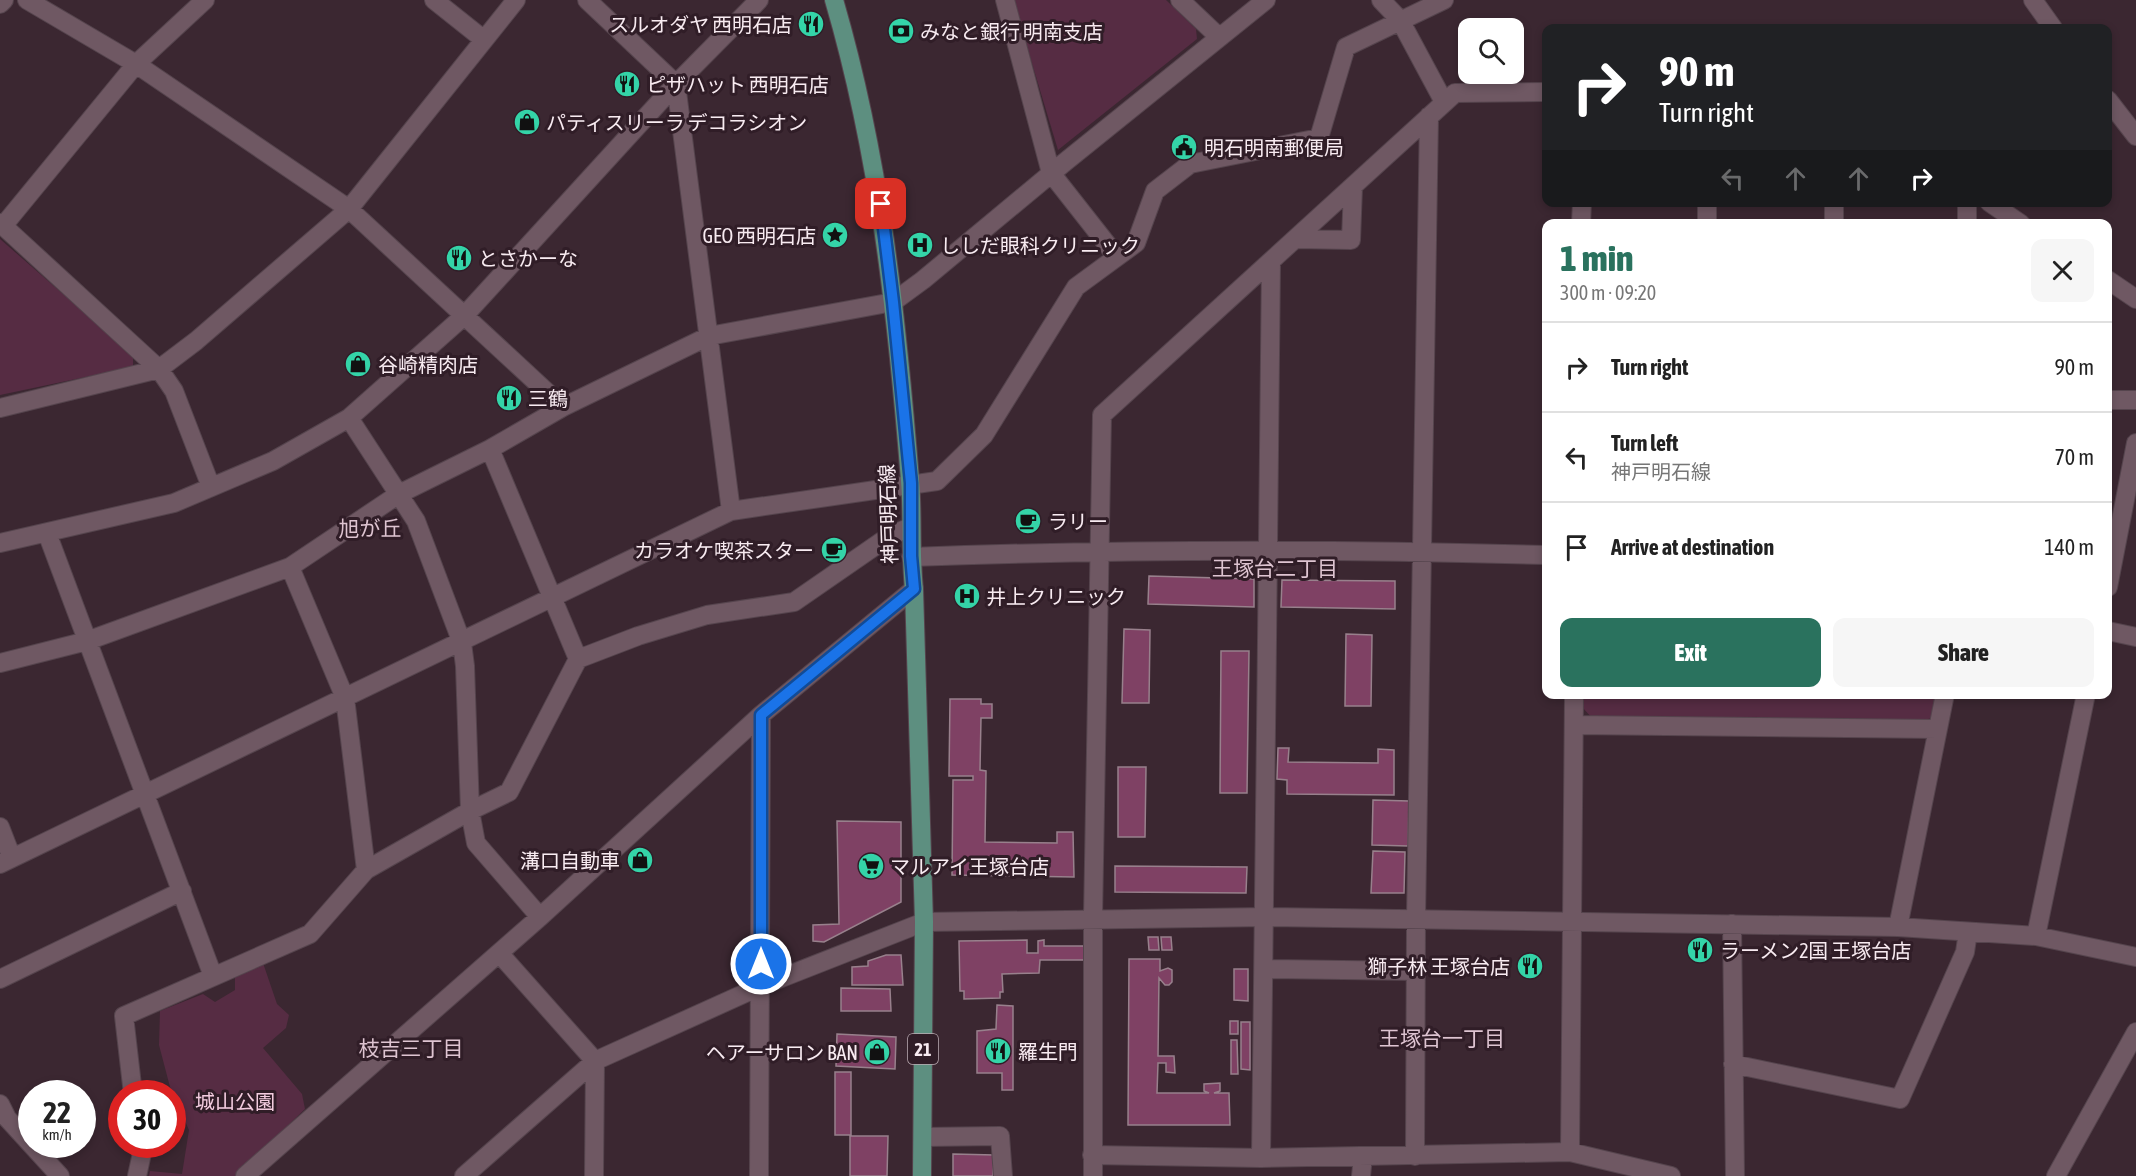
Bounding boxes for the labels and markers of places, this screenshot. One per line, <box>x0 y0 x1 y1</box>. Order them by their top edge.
restaurant icon: スルオダヤ 西明石店 <box>796 9 826 39</box>
place label: スルオダヤ 西明石店 <box>609 13 792 36</box>
bank icon: みなと銀行 明南支店 <box>886 16 916 46</box>
place label: みなと銀行 明南支店 <box>920 20 1103 43</box>
restaurant icon: ピザハット 西明石店 <box>612 69 642 99</box>
place label: ピザハット 西明石店 <box>646 73 829 96</box>
shop icon: パティスリーラ デコラシオン <box>512 107 542 137</box>
place label: パティスリーラ デコラシオン <box>546 111 807 134</box>
public building icon: 明石明南郵便局 <box>1169 132 1199 162</box>
place label: 明石明南郵便局 <box>1204 136 1344 159</box>
pin <box>855 178 906 229</box>
place icon: GEO 西明石店 <box>820 220 850 250</box>
place label: GEO 西明石店 <box>702 224 816 247</box>
hospital icon: ししだ眼科クリニック <box>905 230 935 260</box>
place label: ししだ眼科クリニック <box>940 234 1140 257</box>
restaurant icon: とさかーな <box>444 243 474 273</box>
place label: とさかーな <box>478 247 578 270</box>
shop icon: 谷崎精肉店 <box>343 349 373 379</box>
place label: 谷崎精肉店 <box>378 353 478 376</box>
restaurant icon: 三鶴 <box>494 383 524 413</box>
place label: 三鶴 <box>528 387 568 410</box>
cafe icon: ラリー <box>1013 506 1043 536</box>
place label: ラリー <box>1048 510 1108 533</box>
cafe icon: カラオケ喫茶スター <box>819 535 849 565</box>
place label: カラオケ喫茶スター <box>634 539 814 562</box>
hospital icon: 井上クリニック <box>952 581 982 611</box>
place label: 井上クリニック <box>986 585 1126 608</box>
shop icon: 溝口自動車 <box>625 845 655 875</box>
place label: 溝口自動車 <box>520 849 620 872</box>
supermarket icon: マルアイ王塚台店 <box>856 851 886 881</box>
place label: マルアイ王塚台店 <box>890 855 1049 878</box>
restaurant icon: ラーメン2国 王塚台店 <box>1685 935 1715 965</box>
place label: ラーメン2国 王塚台店 <box>1720 939 1911 962</box>
restaurant icon: 獅子林 王塚台店 <box>1515 951 1545 981</box>
place label: 獅子林 王塚台店 <box>1367 955 1510 978</box>
restaurant icon: 羅生門 <box>983 1036 1013 1066</box>
shop icon: ヘアーサロン BAN <box>862 1037 892 1067</box>
place label: 羅生門 <box>1018 1040 1078 1063</box>
place label: ヘアーサロン BAN <box>706 1041 858 1064</box>

